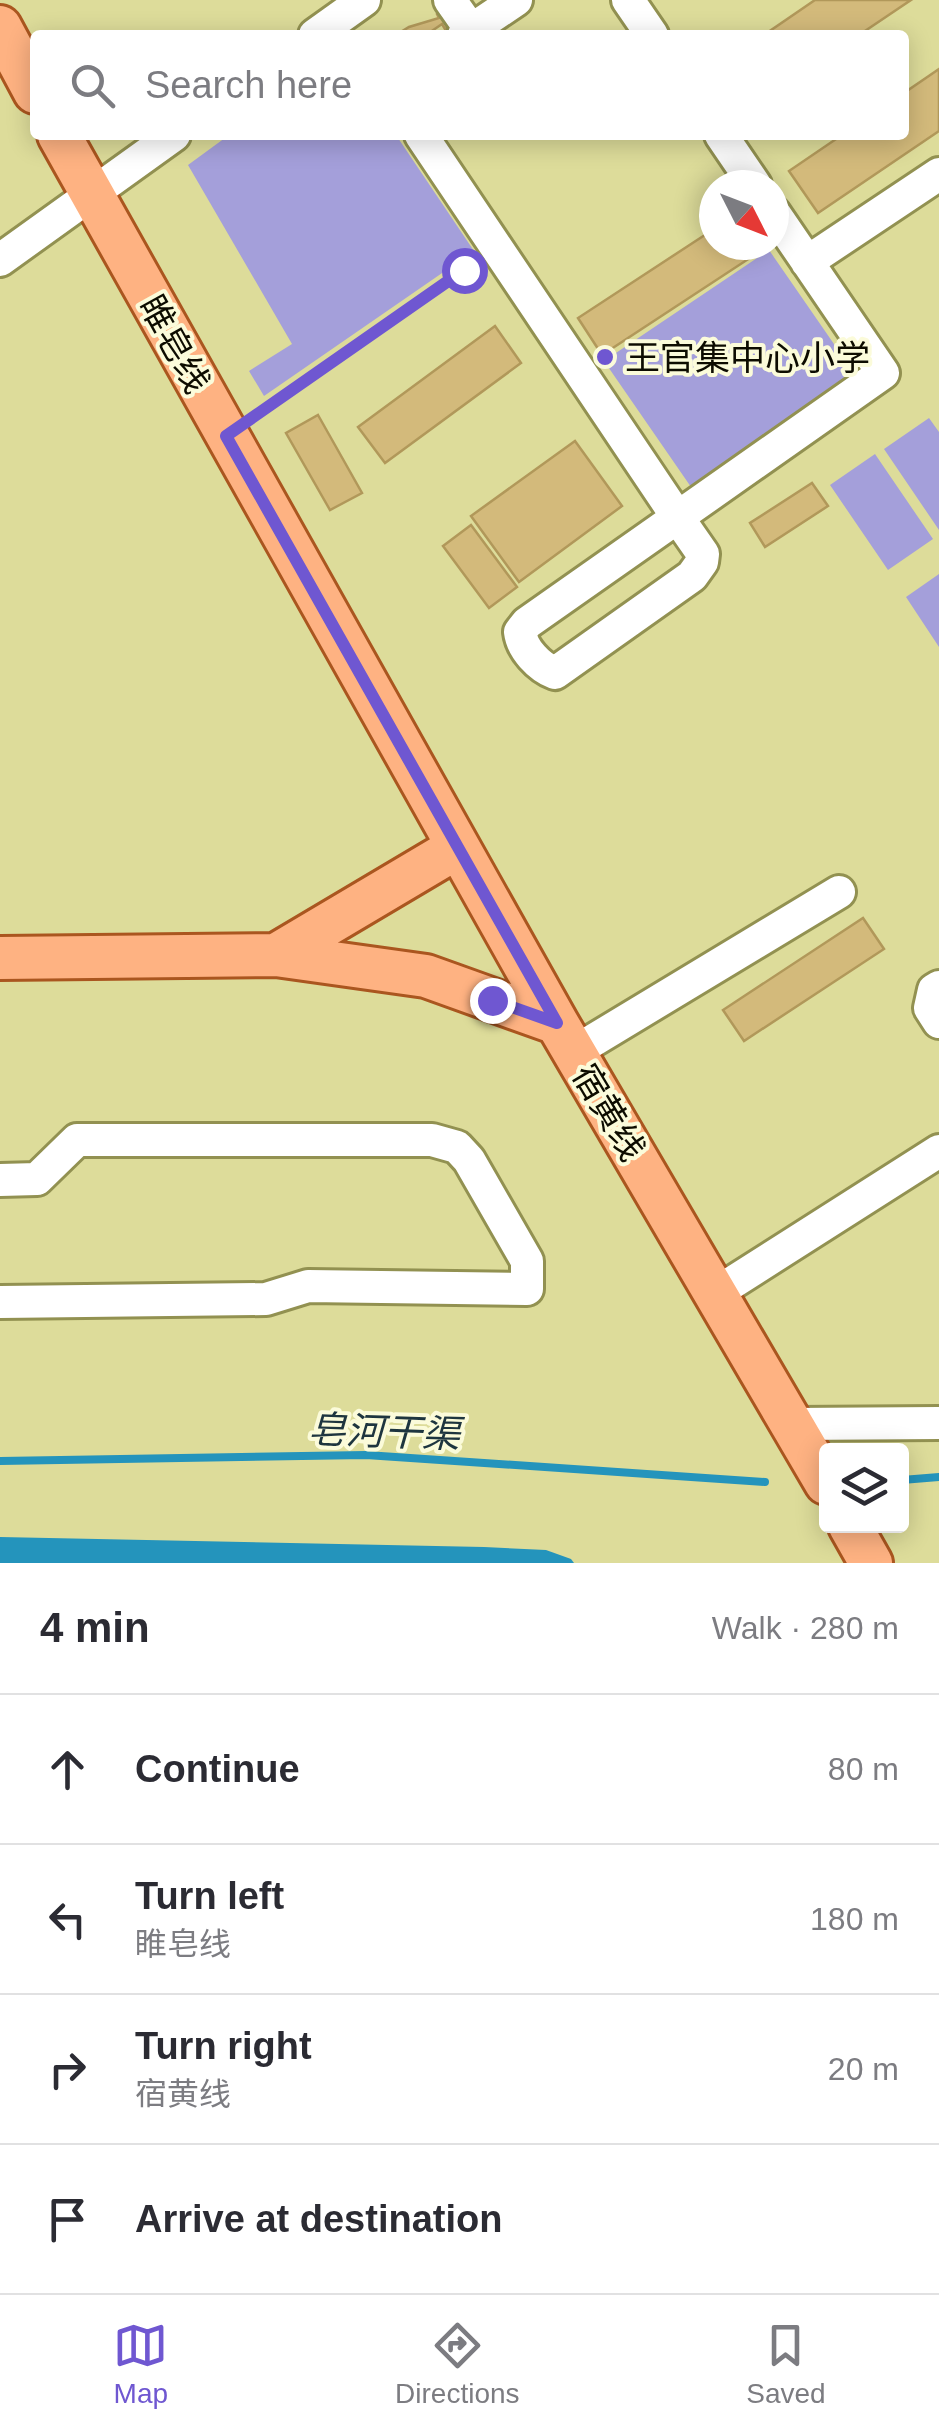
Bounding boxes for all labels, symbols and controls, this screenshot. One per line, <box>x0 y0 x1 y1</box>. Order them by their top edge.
search box <box>30 30 909 140</box>
icon: search <box>65 58 120 113</box>
text: Search here <box>145 64 352 106</box>
north arrow <box>699 170 789 260</box>
route start <box>442 248 488 294</box>
street label: 睢皂线 <box>132 289 218 399</box>
place label: 王官集中心小学 <box>625 338 870 377</box>
marker: 王官集中心小学 <box>594 346 616 368</box>
route end <box>470 978 516 1024</box>
street label: 宿黄线 <box>565 1057 653 1167</box>
water label: 皂河干渠 <box>307 1408 466 1456</box>
map controls <box>819 1443 909 1533</box>
button: layers <box>819 1443 909 1533</box>
text: 4 min <box>40 1604 150 1651</box>
text: Walk · 280 m <box>712 1610 899 1646</box>
icon: ahead <box>40 1742 95 1797</box>
text: Continue <box>135 1748 300 1790</box>
text: 80 m <box>828 1751 899 1787</box>
text: Turn left <box>135 1875 284 1917</box>
icon: left <box>40 1892 95 1947</box>
text: 180 m <box>810 1901 899 1937</box>
text: 睢皂线 <box>135 1926 231 1962</box>
text: Turn right <box>135 2025 312 2067</box>
icon: right <box>40 2042 95 2097</box>
text: 20 m <box>828 2051 899 2087</box>
text: 宿黄线 <box>135 2076 231 2112</box>
icon: arrive <box>40 2192 95 2247</box>
text: Arrive at destination <box>135 2198 502 2240</box>
tab: Map <box>113 2318 168 2410</box>
tab: Directions <box>395 2318 520 2410</box>
tab: Saved <box>746 2318 826 2410</box>

